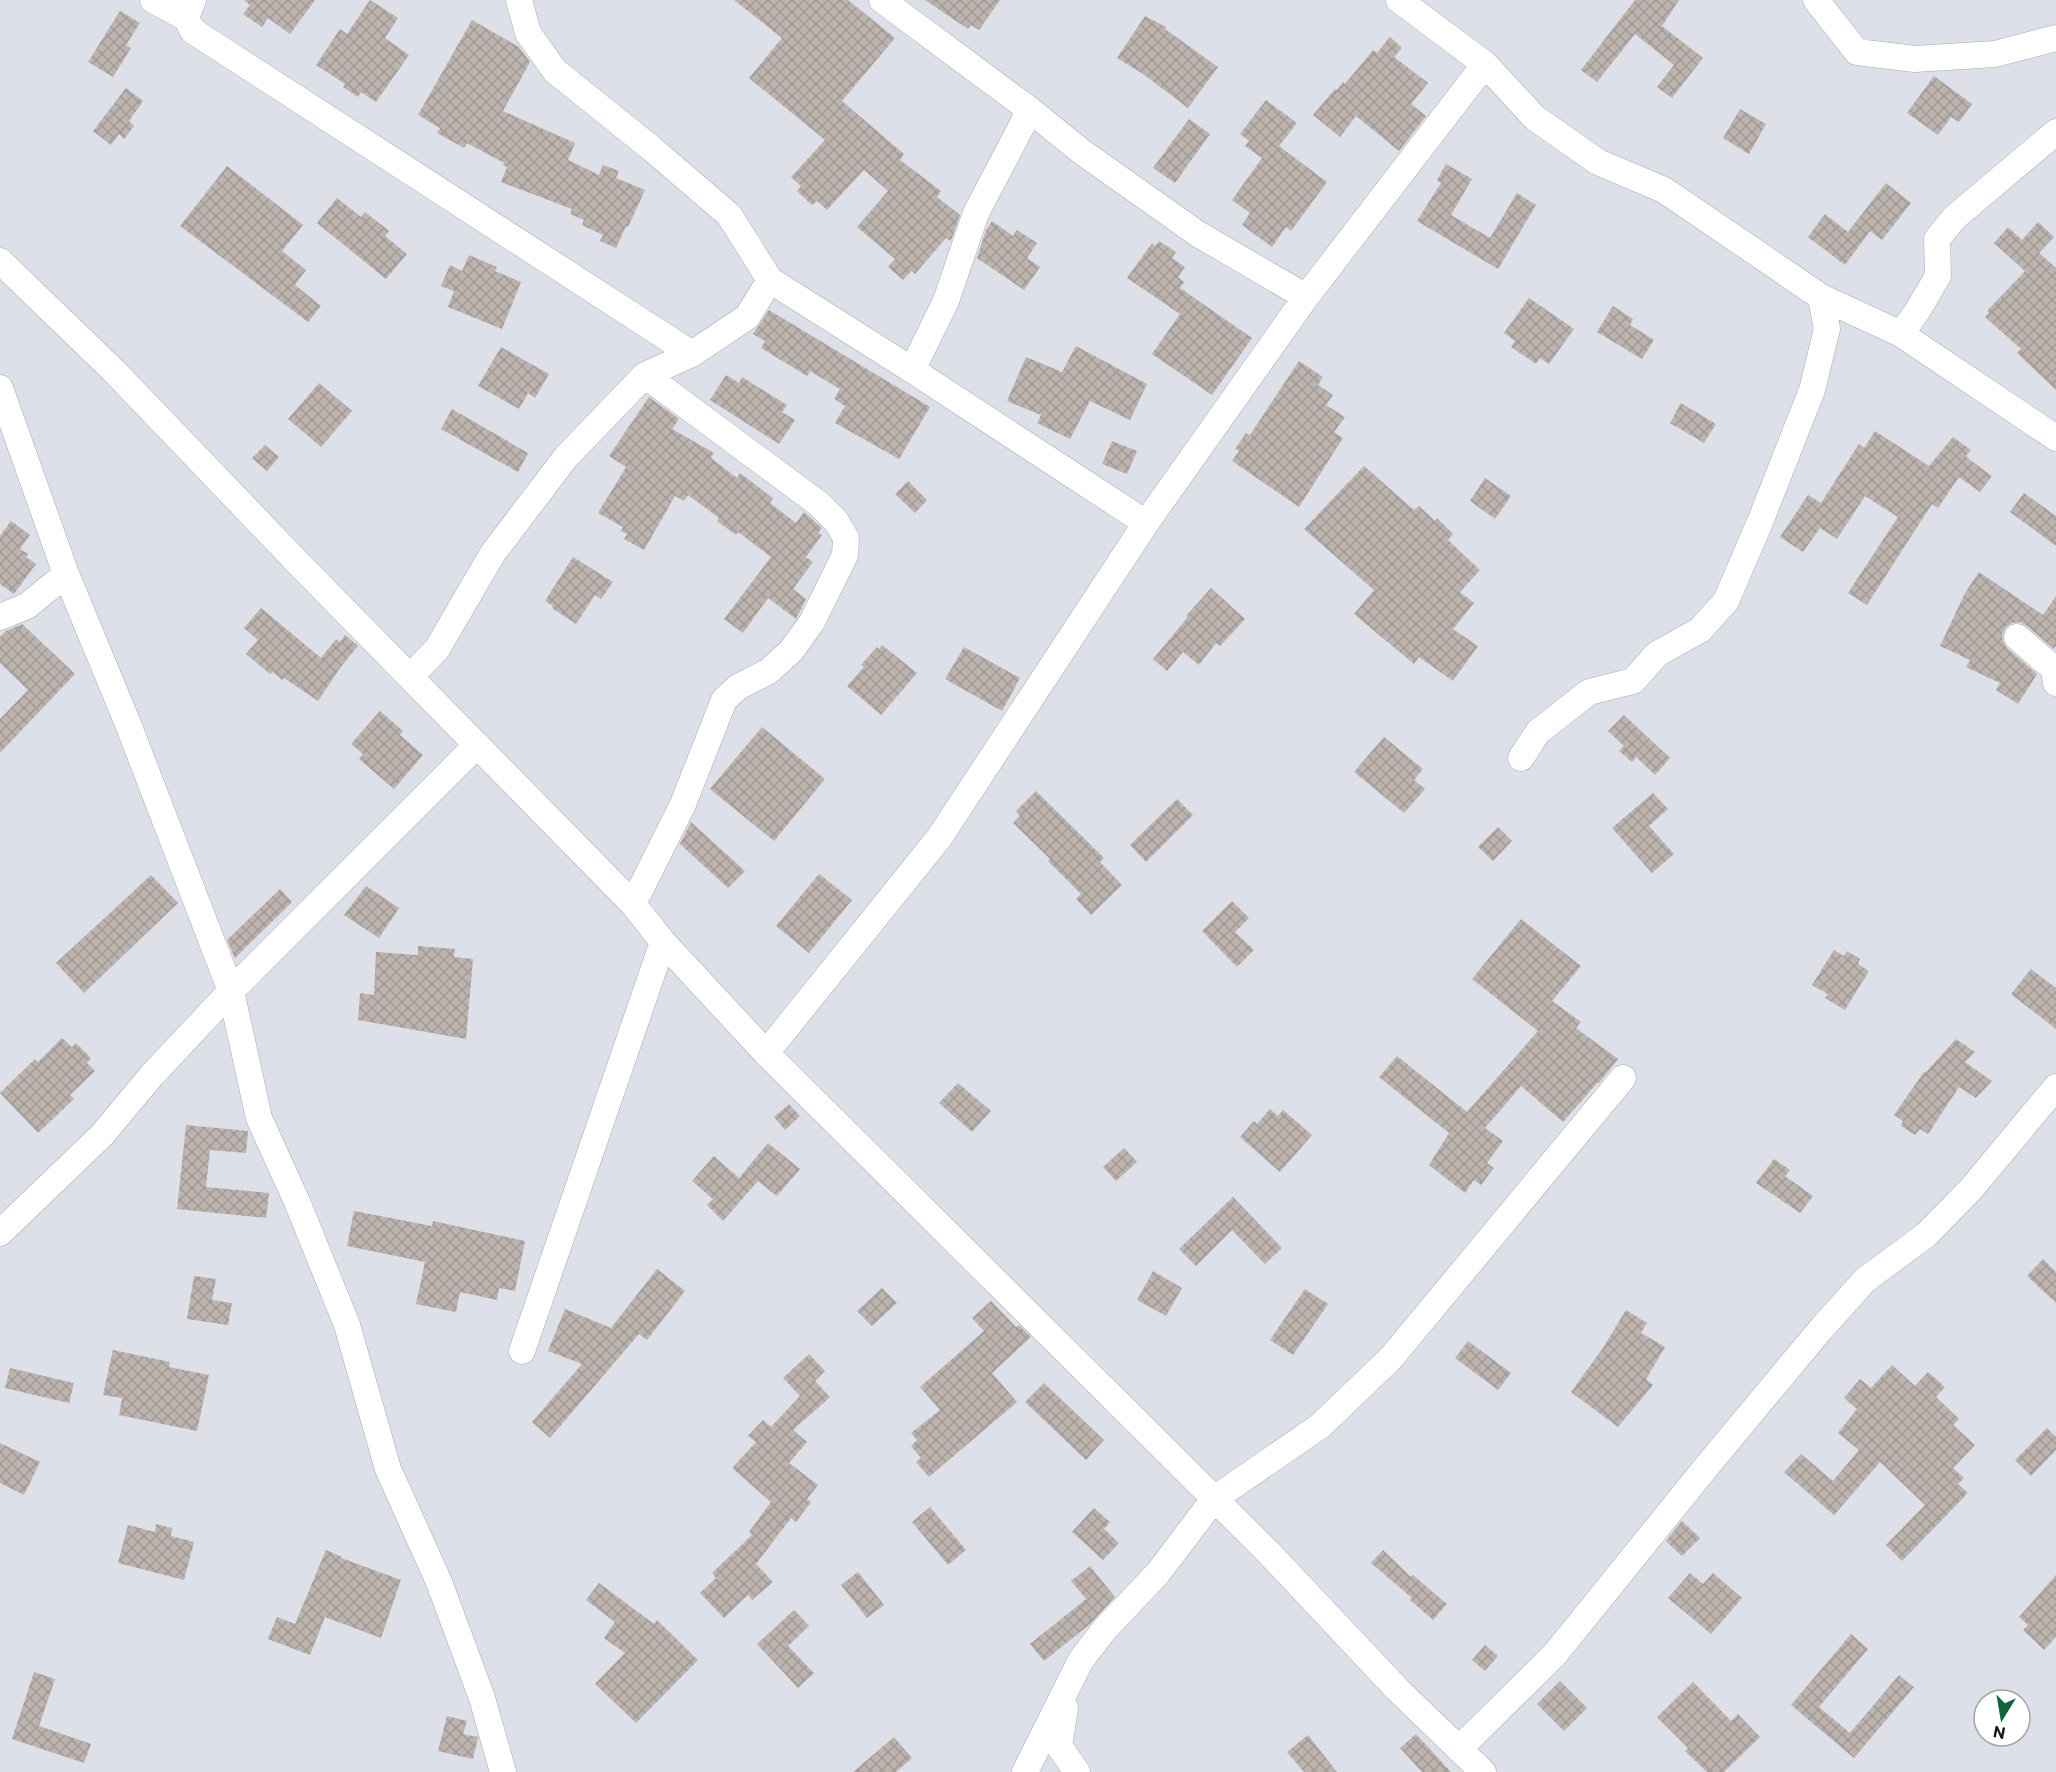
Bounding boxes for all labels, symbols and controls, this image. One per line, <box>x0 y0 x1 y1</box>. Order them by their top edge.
north arrow <box>1972 1688 2032 1748</box>
text: N <box>1991 1723 2007 1744</box>

